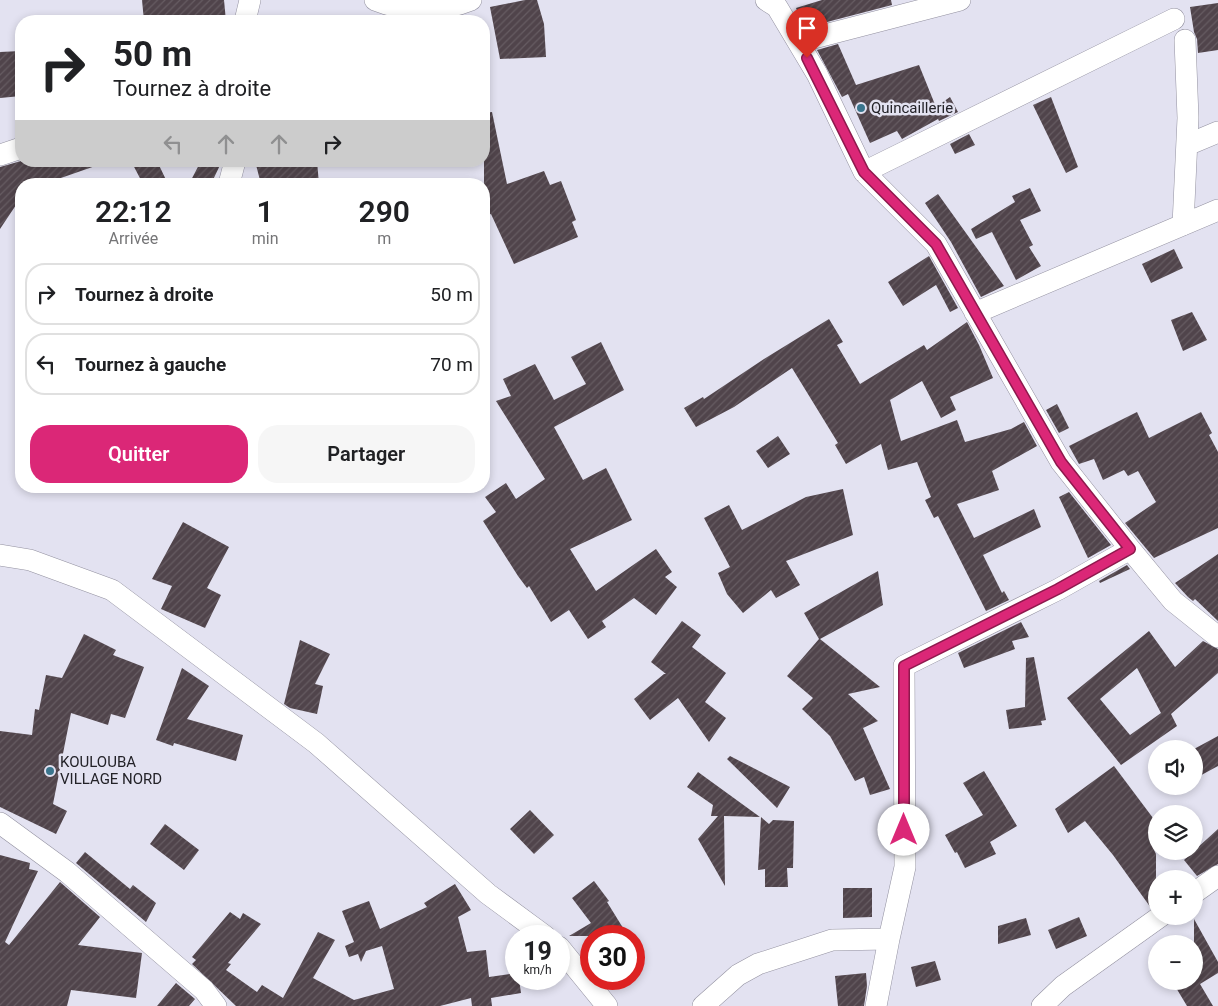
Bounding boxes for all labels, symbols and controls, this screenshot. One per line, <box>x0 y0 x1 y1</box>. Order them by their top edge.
pin <box>786 7 828 58</box>
icon: arrive <box>793 14 821 42</box>
text: 50 m <box>113 34 192 75</box>
icon: right <box>30 35 95 100</box>
text: Tournez à droite <box>113 76 271 101</box>
place label: Quincaillerie <box>871 99 953 117</box>
marker: Quincaillerie <box>855 102 867 114</box>
icon: left <box>159 130 187 158</box>
icon: ahead <box>212 130 240 158</box>
icon: ahead <box>265 130 293 158</box>
icon: right <box>318 130 346 158</box>
text: 22:12 <box>95 194 172 229</box>
text: 1 <box>257 194 274 229</box>
text: 290 <box>359 194 410 229</box>
text: Arrivée <box>108 229 158 248</box>
text: min <box>252 229 279 248</box>
text: m <box>377 229 391 248</box>
icon: right <box>32 280 60 308</box>
text: Tournez à droite <box>75 283 214 306</box>
text: 50 m <box>430 283 473 306</box>
icon: left <box>32 350 60 378</box>
text: Tournez à gauche <box>75 353 226 376</box>
text: 70 m <box>430 353 473 376</box>
button: Quitter <box>30 425 248 483</box>
button: Partager <box>258 425 475 483</box>
map controls <box>1148 740 1203 990</box>
button: sound <box>1148 740 1203 795</box>
place label: KOULOUBA VILLAGE NORD <box>60 753 162 788</box>
marker: KOULOUBA VILLAGE NORD <box>44 765 56 777</box>
position arrow <box>877 803 929 855</box>
button: layers <box>1148 805 1203 860</box>
button: + <box>1148 870 1203 925</box>
speed limit sign: 30 <box>580 925 645 990</box>
button: − <box>1148 935 1203 990</box>
text: 19 <box>523 937 552 966</box>
text: km/h <box>523 963 552 977</box>

